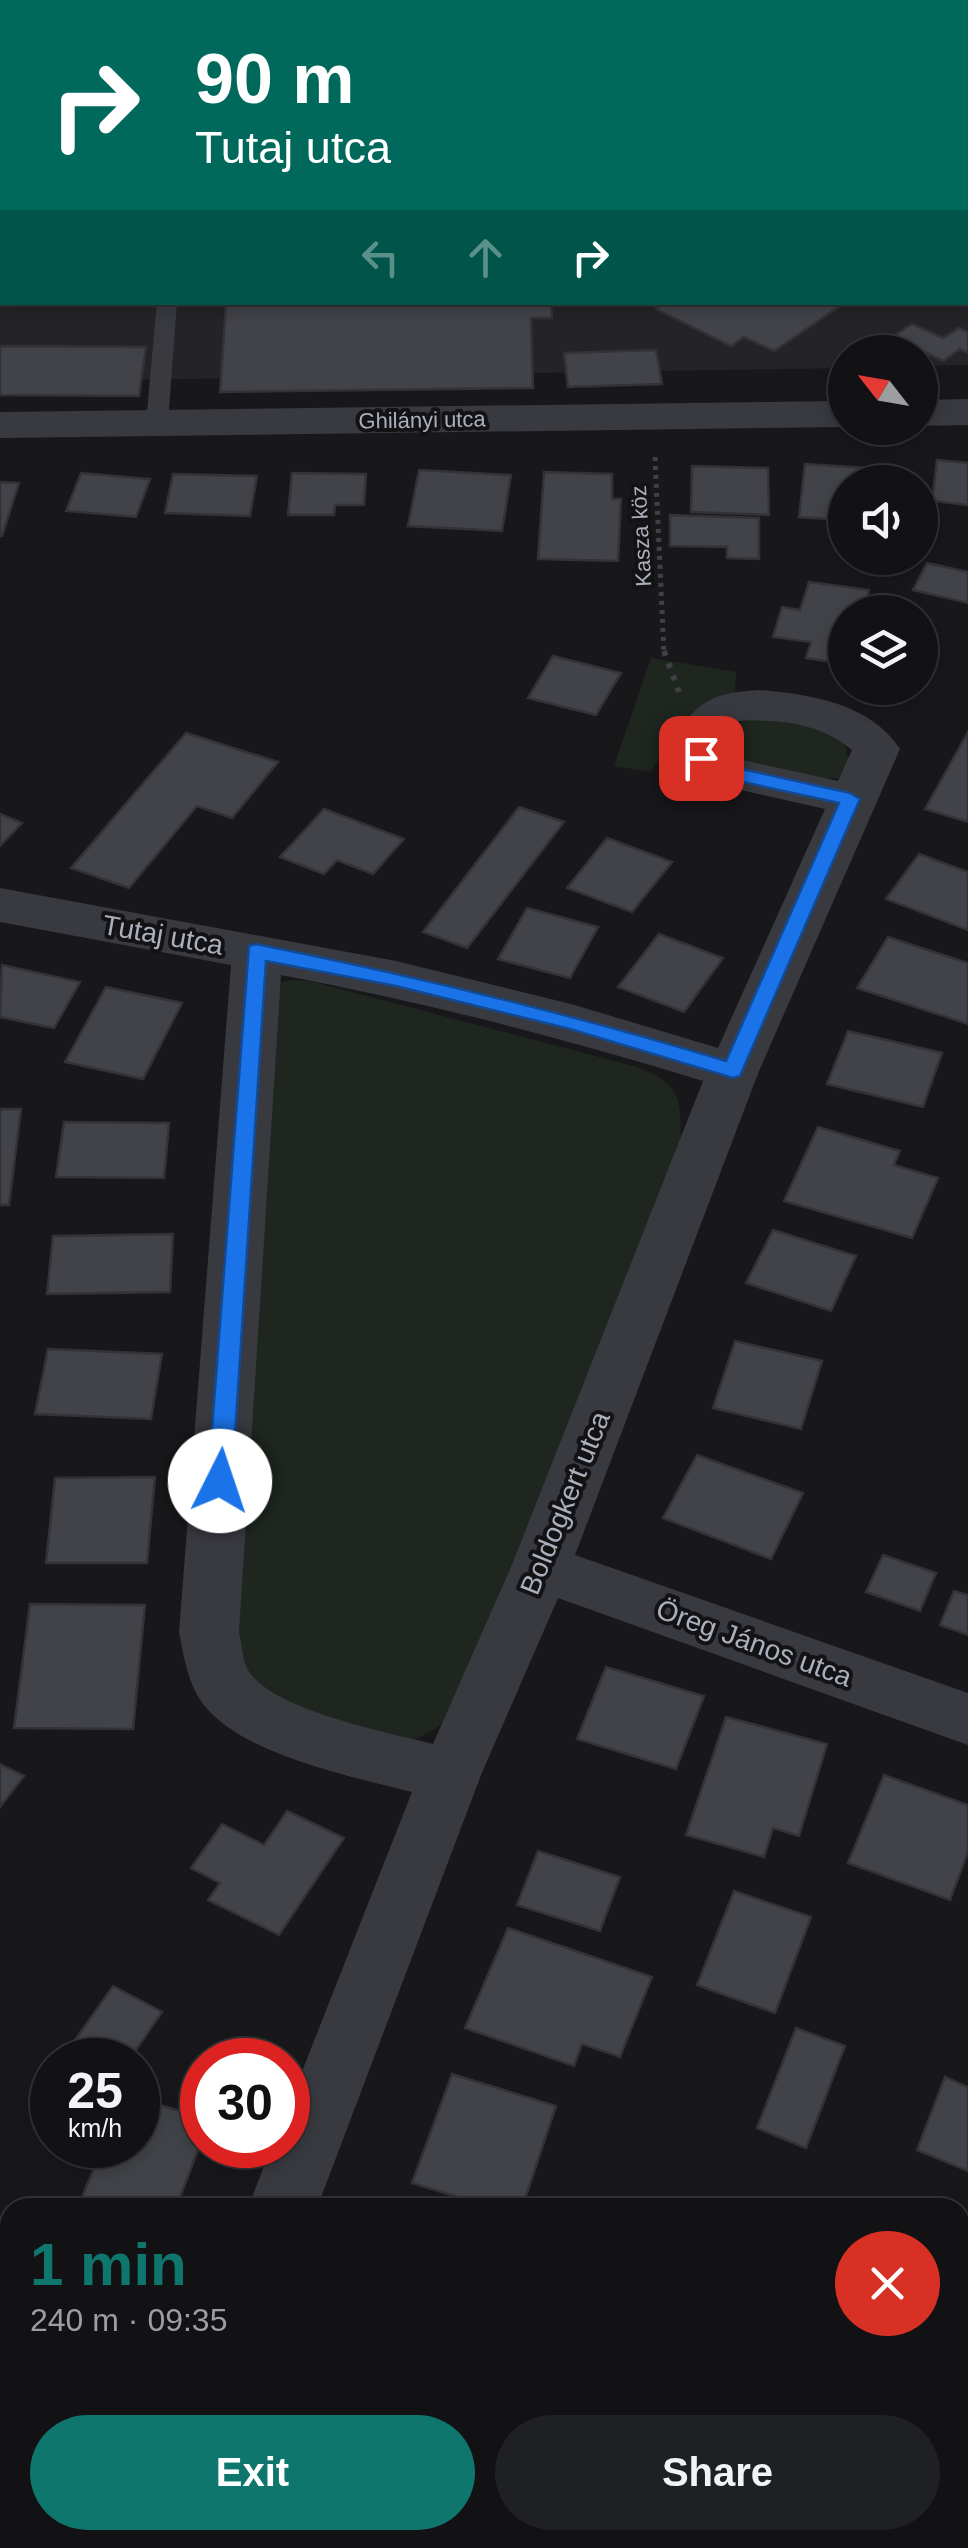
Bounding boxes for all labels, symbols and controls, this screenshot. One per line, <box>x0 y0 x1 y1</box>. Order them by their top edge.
icon: right <box>30 40 160 170</box>
text: 90 m <box>195 40 355 118</box>
text: Tutaj utca <box>195 122 391 173</box>
icon: left <box>353 230 408 285</box>
icon: ahead <box>458 230 513 285</box>
icon: right <box>563 230 618 285</box>
north arrow <box>828 335 938 445</box>
map controls <box>828 335 938 705</box>
street label: Ghilányi utca <box>358 406 487 434</box>
button: sound <box>828 465 938 575</box>
street label: Kasza köz <box>626 485 656 587</box>
button: layers <box>828 595 938 705</box>
pin <box>659 716 744 801</box>
icon: arrive <box>674 731 729 786</box>
street label: Tutaj utca <box>100 909 226 961</box>
street label: Boldogkert utca <box>514 1407 616 1599</box>
position arrow <box>168 1429 272 1533</box>
street label: Öreg János utca <box>652 1593 856 1693</box>
speed limit sign: 30 <box>180 2038 310 2168</box>
text: 25 <box>67 2063 123 2119</box>
text: km/h <box>68 2114 122 2142</box>
text: 1 min <box>30 2231 187 2298</box>
button: close <box>835 2231 940 2336</box>
text: 240 m · 09:35 <box>30 2302 227 2338</box>
button: Exit <box>30 2415 475 2530</box>
button: Share <box>495 2415 940 2530</box>

